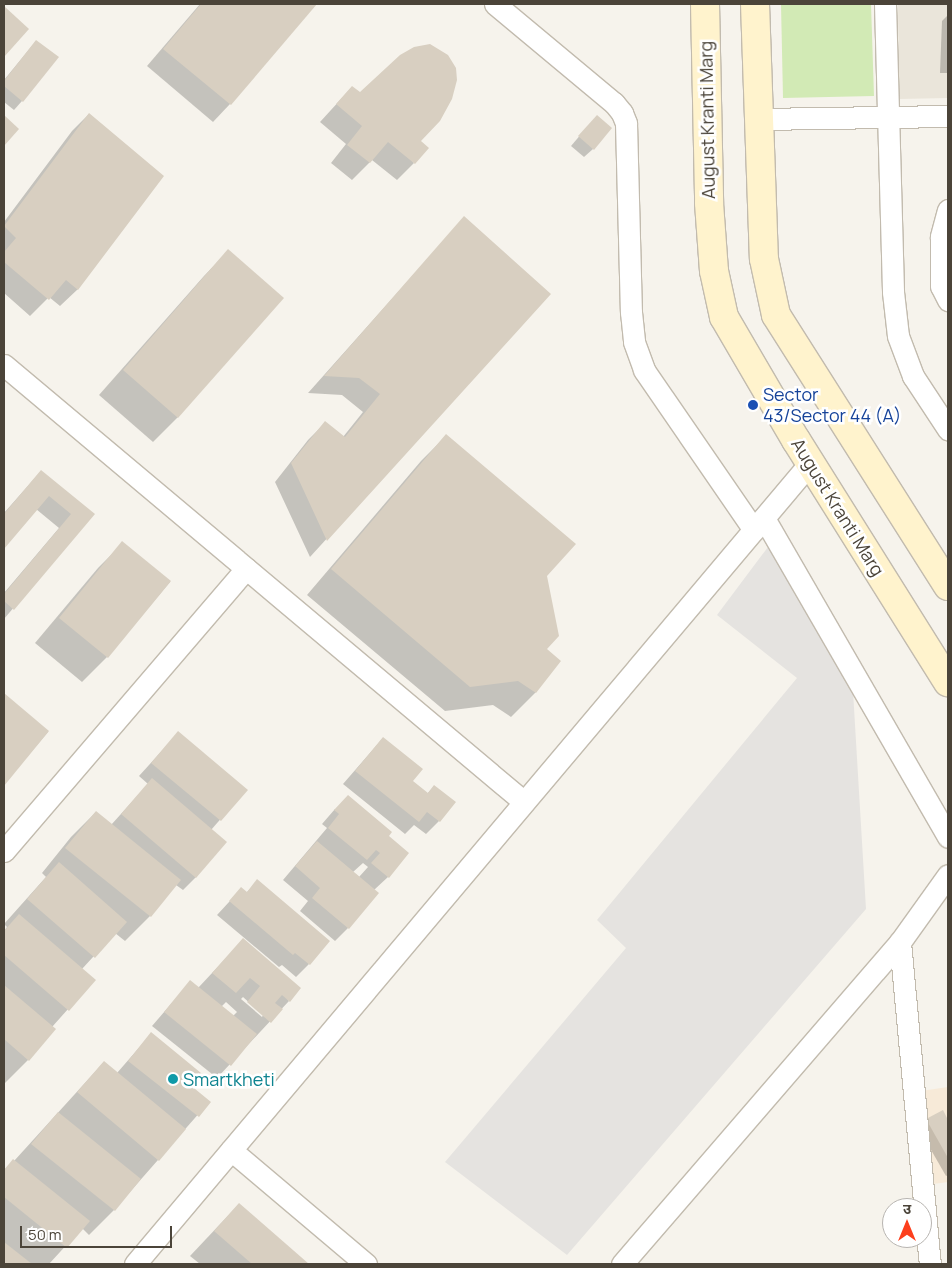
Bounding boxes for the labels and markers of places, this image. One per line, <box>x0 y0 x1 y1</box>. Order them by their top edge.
place label: Sector 43/Sector 44 (A) <box>763 384 901 426</box>
marker: Sector 43/Sector 44 (A) <box>747 399 759 411</box>
place label: Smartkheti <box>183 1068 275 1090</box>
marker: Smartkheti <box>167 1073 179 1085</box>

